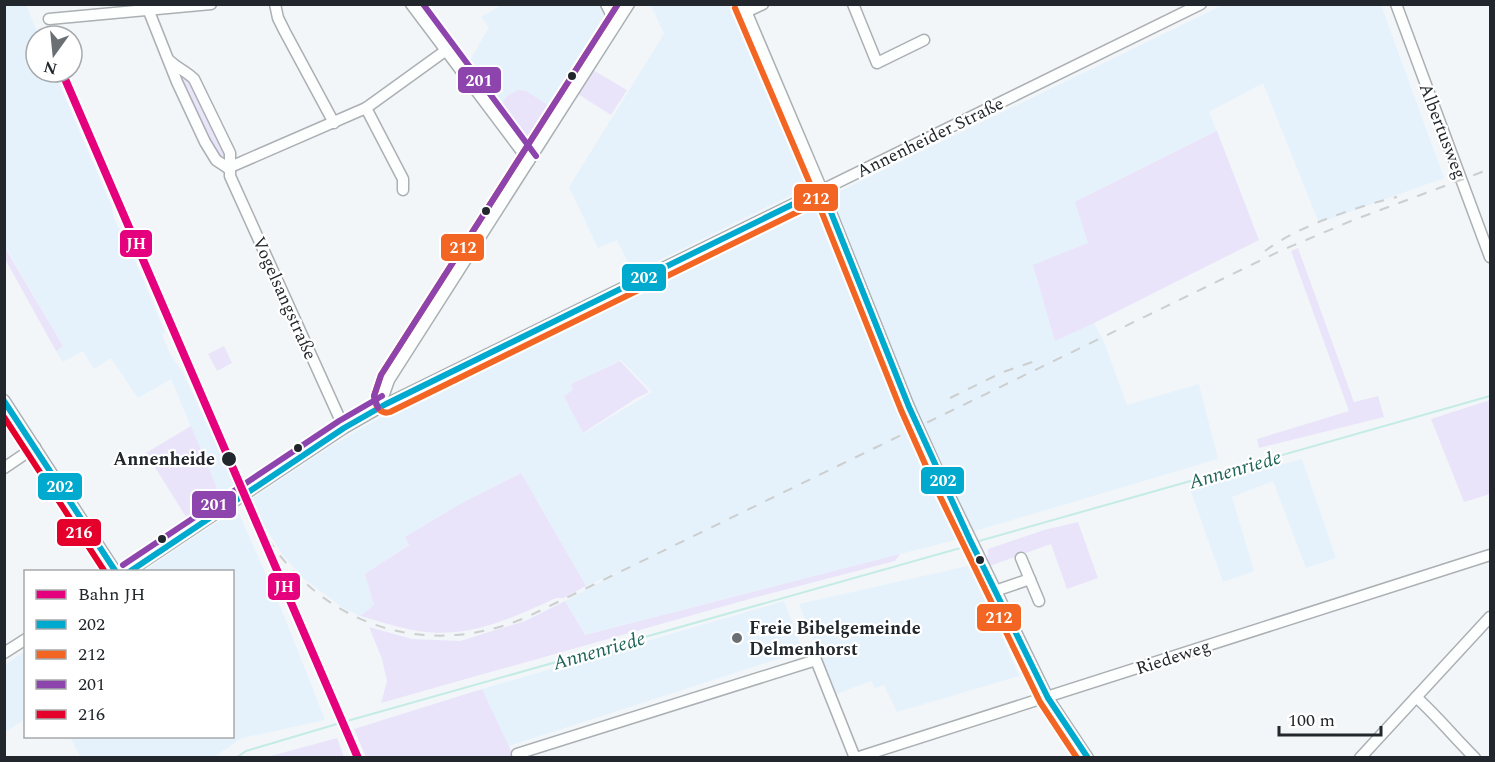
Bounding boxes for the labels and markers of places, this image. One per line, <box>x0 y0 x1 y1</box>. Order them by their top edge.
unlabelled marker <box>566 70 578 82</box>
unlabelled marker <box>480 205 492 217</box>
unlabelled marker <box>292 442 304 454</box>
place label: Annenheide <box>113 446 215 473</box>
marker: Annenheide <box>220 450 238 468</box>
unlabelled marker <box>156 533 168 545</box>
unlabelled marker <box>974 554 986 566</box>
place label: Freie Bibelgemeinde Delmenhorst <box>749 615 921 663</box>
marker: Freie Bibelgemeinde Delmenhorst <box>730 631 744 645</box>

